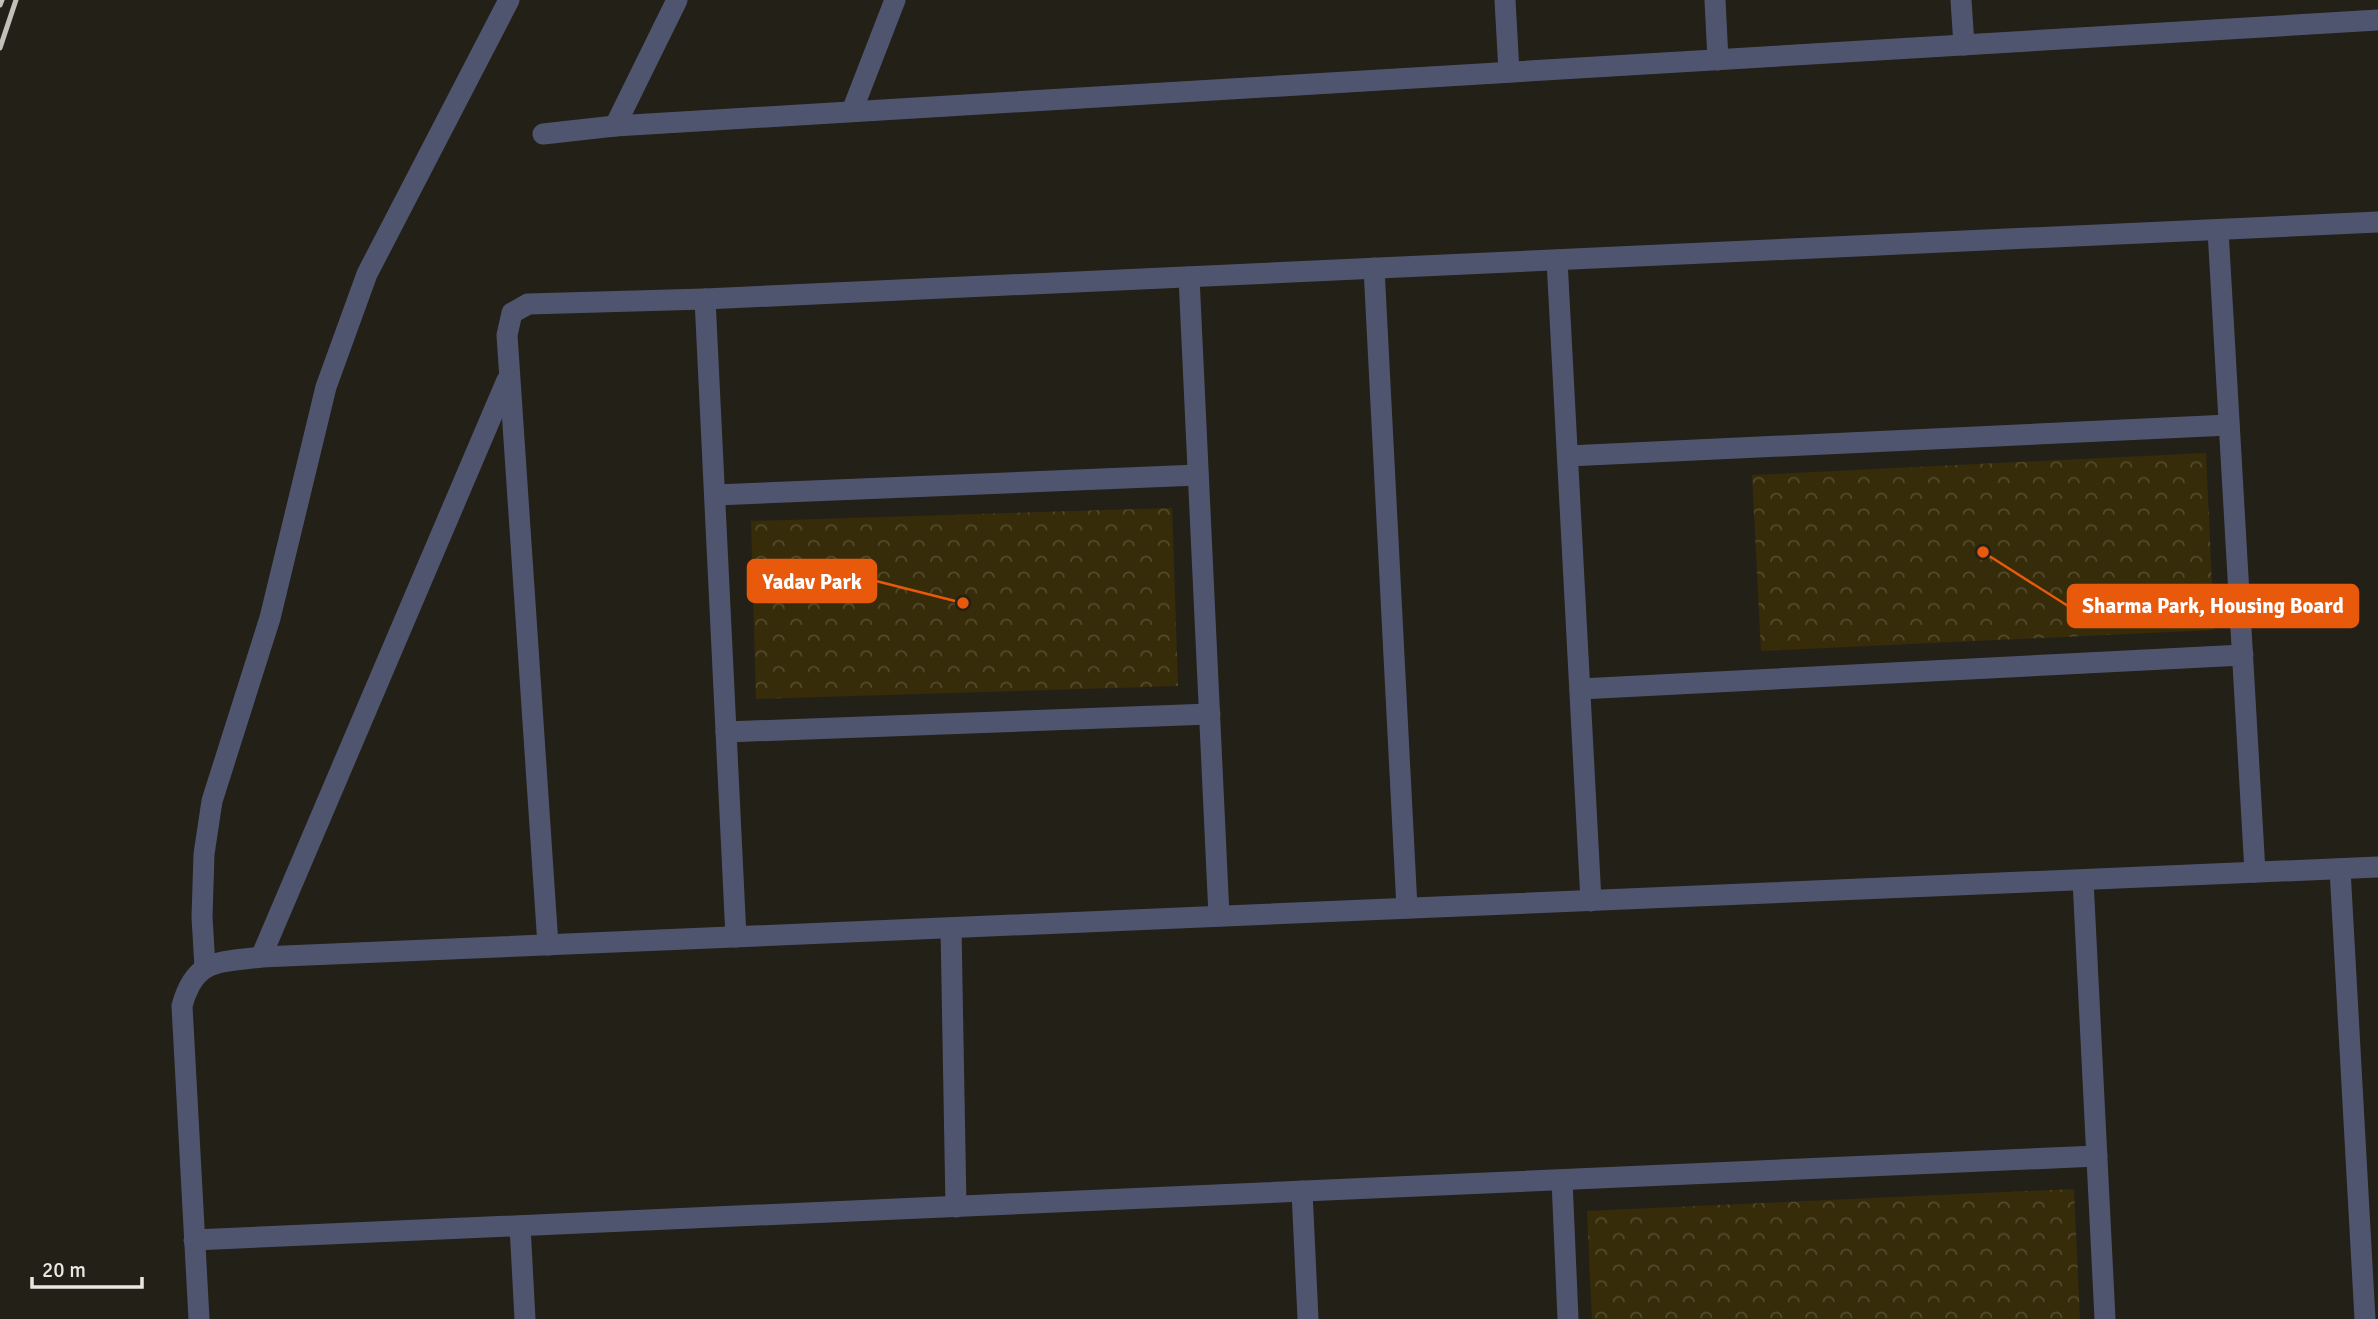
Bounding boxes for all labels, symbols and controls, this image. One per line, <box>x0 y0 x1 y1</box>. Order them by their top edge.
callout: Yadav Park <box>748 560 876 602</box>
text: Yadav Park <box>761 569 862 595</box>
callout: Sharma Park, Housing Board <box>2068 585 2358 627</box>
text: Sharma Park, Housing Board <box>2082 593 2344 619</box>
scale bar <box>32 1246 142 1290</box>
text: 20 m <box>42 1257 86 1283</box>

